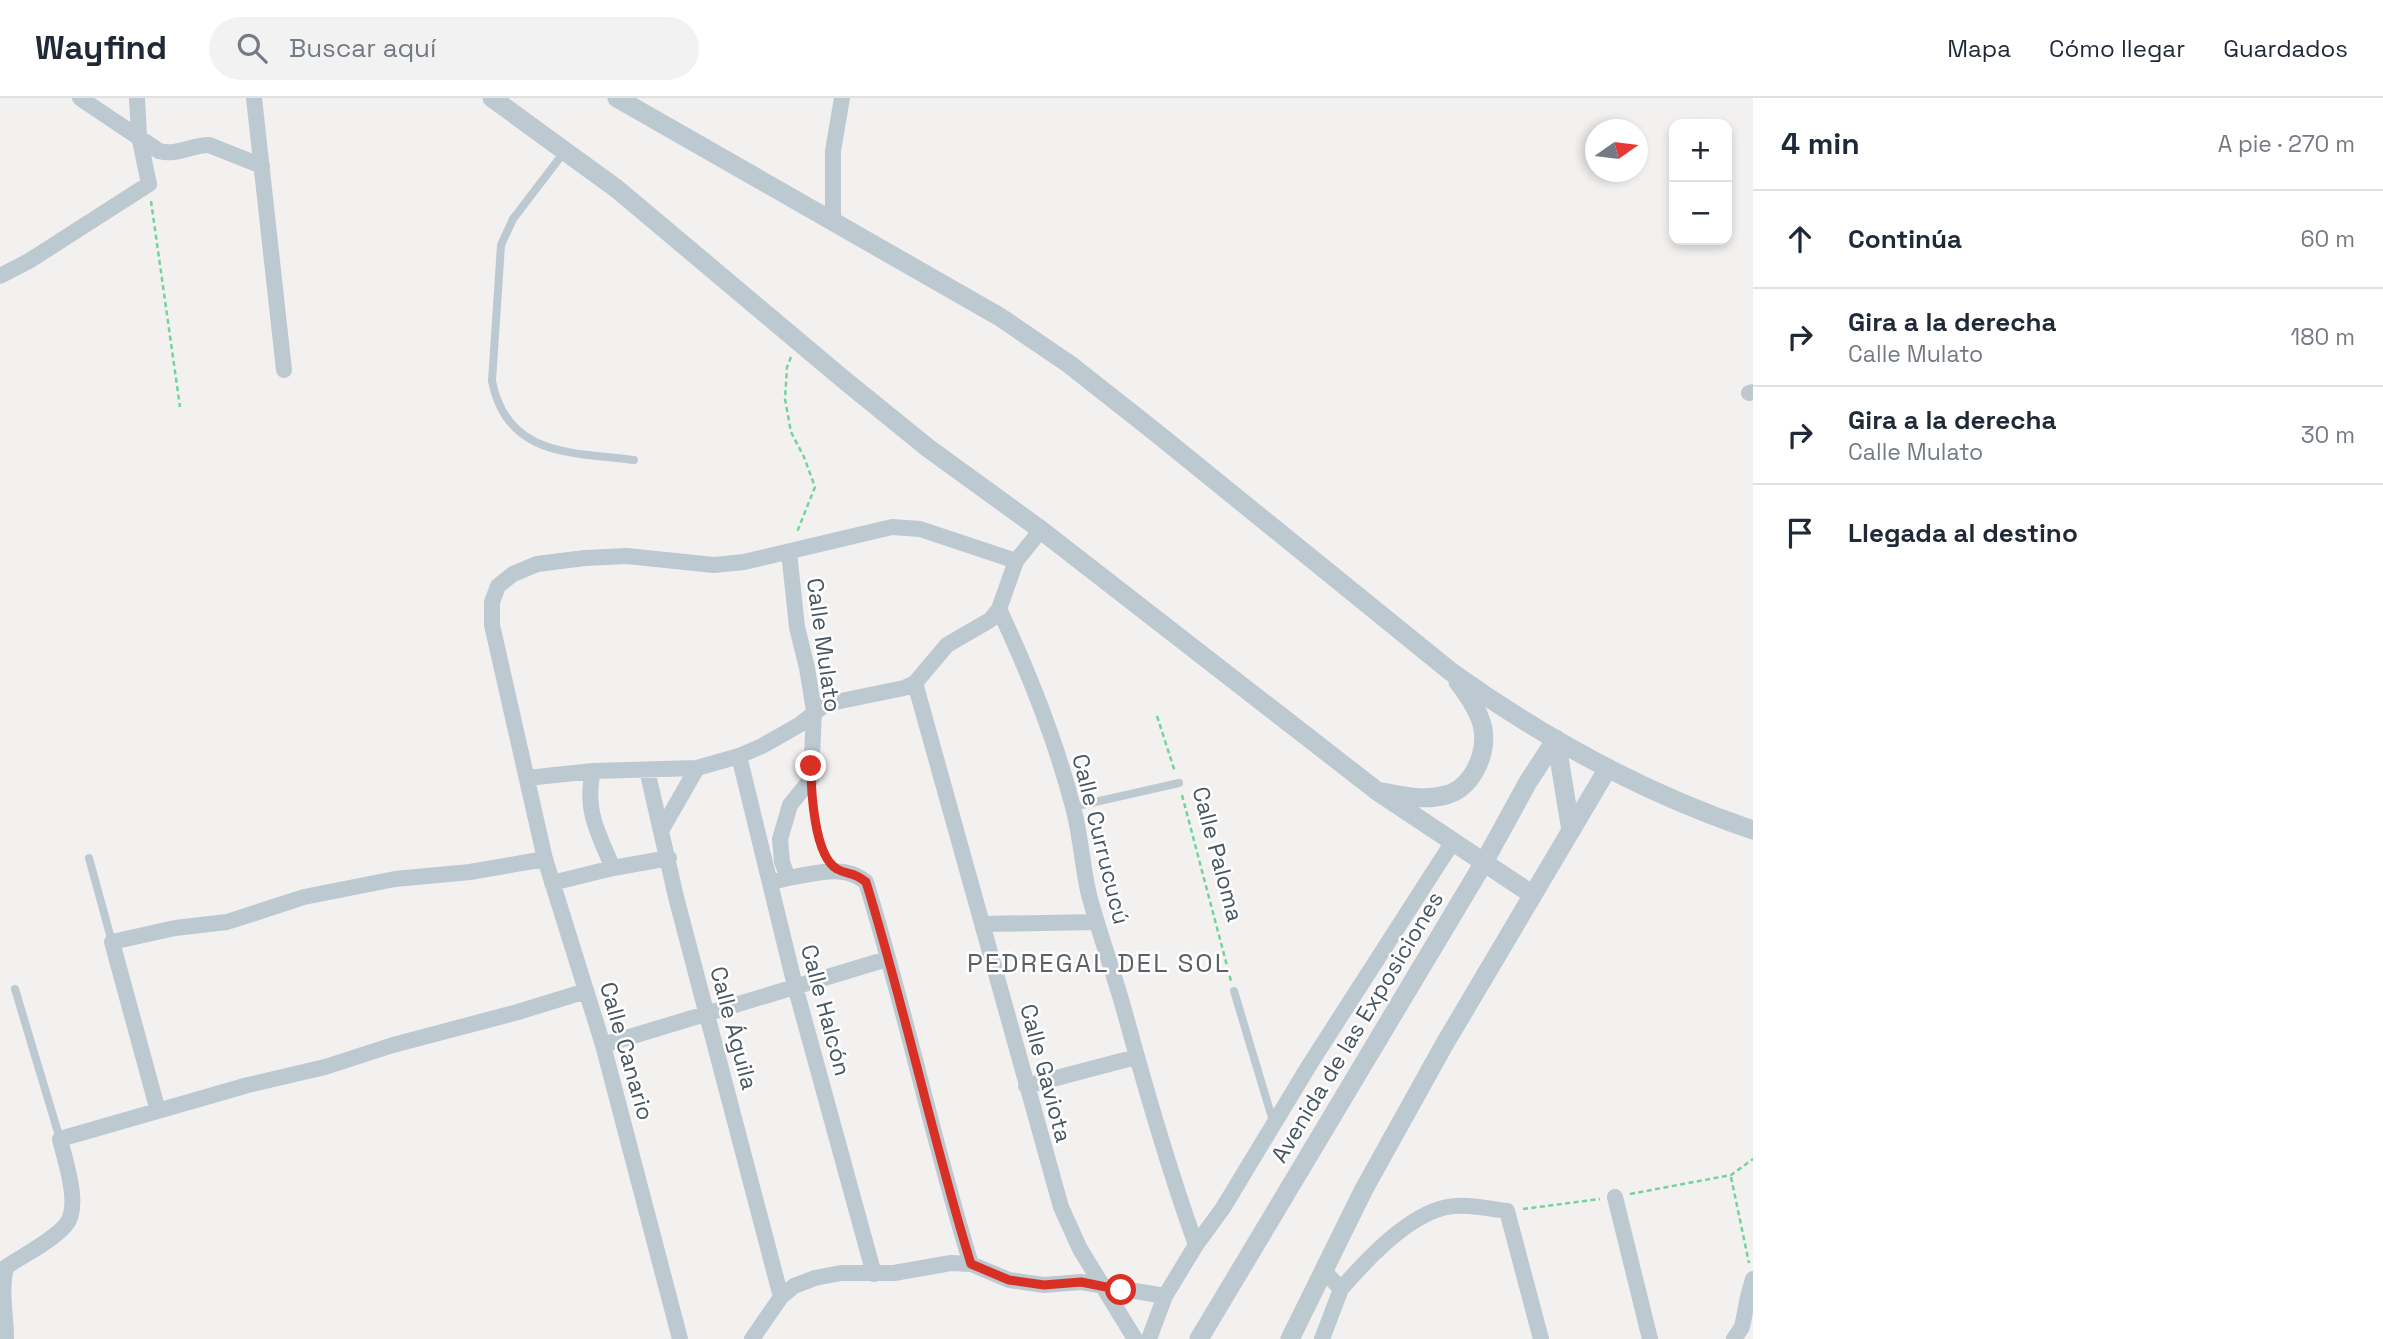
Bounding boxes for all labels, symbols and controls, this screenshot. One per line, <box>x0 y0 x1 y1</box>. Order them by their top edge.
search box <box>209 17 699 80</box>
text: Wayfind <box>35 27 167 69</box>
icon: search <box>233 29 271 67</box>
text: Buscar aquí <box>289 31 436 65</box>
text: Mapa <box>1947 33 2011 64</box>
text: Cómo llegar <box>2049 33 2185 64</box>
text: Guardados <box>2223 33 2348 64</box>
north arrow <box>1585 119 1648 182</box>
map controls <box>1669 119 1732 245</box>
button: + <box>1669 119 1732 182</box>
text: 4 min <box>1781 124 1860 163</box>
text: A pie · 270 m <box>2218 129 2355 159</box>
button: − <box>1669 182 1732 245</box>
icon: ahead <box>1781 220 1819 258</box>
text: Continúa <box>1848 222 1962 256</box>
text: 60 m <box>2300 224 2355 254</box>
text: Gira a la derecha <box>1848 305 2057 339</box>
icon: right <box>1781 318 1819 356</box>
text: 180 m <box>2291 322 2355 352</box>
text: Calle Mulato <box>1848 339 1983 369</box>
text: Gira a la derecha <box>1848 403 2057 437</box>
icon: right <box>1781 416 1819 454</box>
text: 30 m <box>2301 420 2355 450</box>
text: Calle Mulato <box>1848 437 1983 467</box>
icon: arrive <box>1781 514 1819 552</box>
text: Llegada al destino <box>1848 516 2078 550</box>
street label: Calle Mulato <box>800 576 848 714</box>
route end <box>795 750 826 781</box>
street label: Calle Currucucú <box>1065 751 1137 927</box>
street label: Calle Paloma <box>1186 783 1250 925</box>
street label: Avenida de las Exposiciones <box>1264 886 1450 1168</box>
street label: Calle Halcón <box>794 941 858 1079</box>
district label: PEDREGAL DEL SOL <box>967 946 1231 980</box>
street label: Calle Águila <box>703 963 765 1093</box>
street label: Calle Canario <box>593 978 661 1124</box>
street label: Calle Gaviota <box>1013 1000 1079 1146</box>
route start <box>1105 1274 1136 1305</box>

